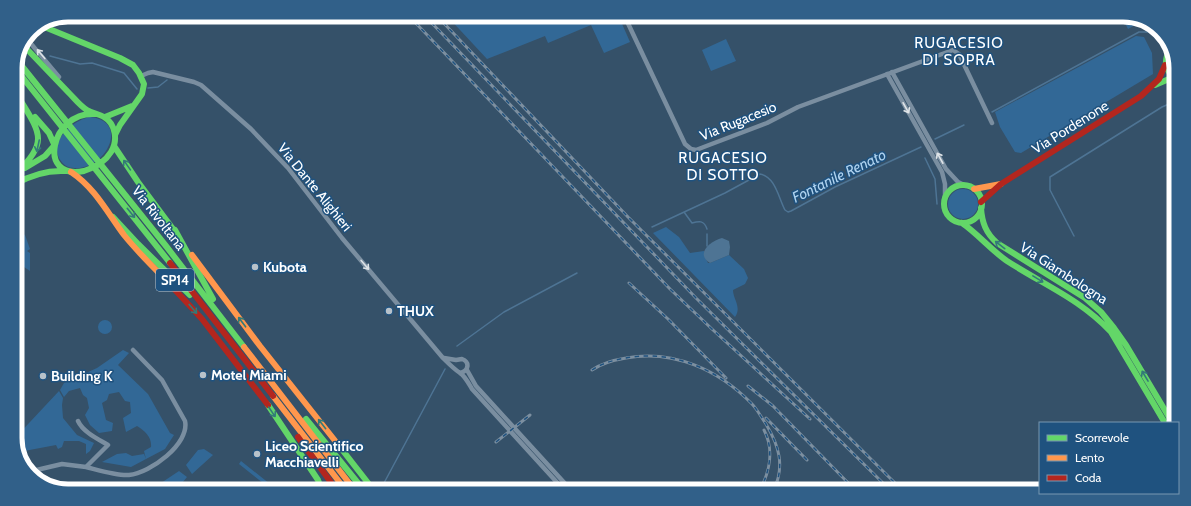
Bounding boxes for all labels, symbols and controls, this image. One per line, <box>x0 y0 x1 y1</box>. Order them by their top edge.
district label: RUGACESIO DI SOPRA <box>914 34 1004 69</box>
one-way arrow <box>36 49 45 59</box>
street label: Via Pordenone <box>1028 96 1112 158</box>
street label: Via Rugacesio <box>697 97 779 145</box>
one-way arrow <box>903 102 911 114</box>
one-way arrow <box>33 139 41 152</box>
street label: Via Dante Alighieri <box>274 139 356 235</box>
water label: Fontanile Renato <box>789 145 889 207</box>
district label: RUGACESIO DI SOTTO <box>678 149 768 184</box>
one-way arrow <box>936 152 943 164</box>
one-way arrow <box>122 160 131 171</box>
street label: Via Rivoltana <box>128 182 190 254</box>
one-way arrow <box>127 208 135 219</box>
street label: Via Giambologna <box>1017 238 1112 308</box>
one-way arrow <box>994 241 1005 249</box>
place label: Kubota <box>263 258 307 276</box>
one-way arrow <box>361 260 370 271</box>
marker: Kubota <box>250 262 260 272</box>
road number: SP14 <box>156 269 194 291</box>
one-way arrow <box>1032 275 1044 283</box>
place label: THUX <box>397 302 434 320</box>
one-way arrow <box>189 304 198 314</box>
marker: THUX <box>384 306 394 316</box>
one-way arrow <box>238 316 246 327</box>
place label: Motel Miami <box>211 366 287 384</box>
place label: Building K <box>51 367 113 385</box>
marker: Motel Miami <box>198 370 208 380</box>
marker: Building K <box>38 371 48 381</box>
one-way arrow <box>1141 371 1149 382</box>
one-way arrow <box>268 406 276 417</box>
one-way arrow <box>318 419 326 430</box>
legend <box>1039 422 1179 494</box>
text: Scorrevole <box>1075 430 1129 445</box>
place label: Liceo Scientifico Macchiavelli <box>265 437 363 471</box>
marker: Liceo Scientifico Macchiavelli <box>252 449 262 459</box>
text: Lento <box>1075 450 1105 465</box>
text: Coda <box>1075 470 1101 485</box>

